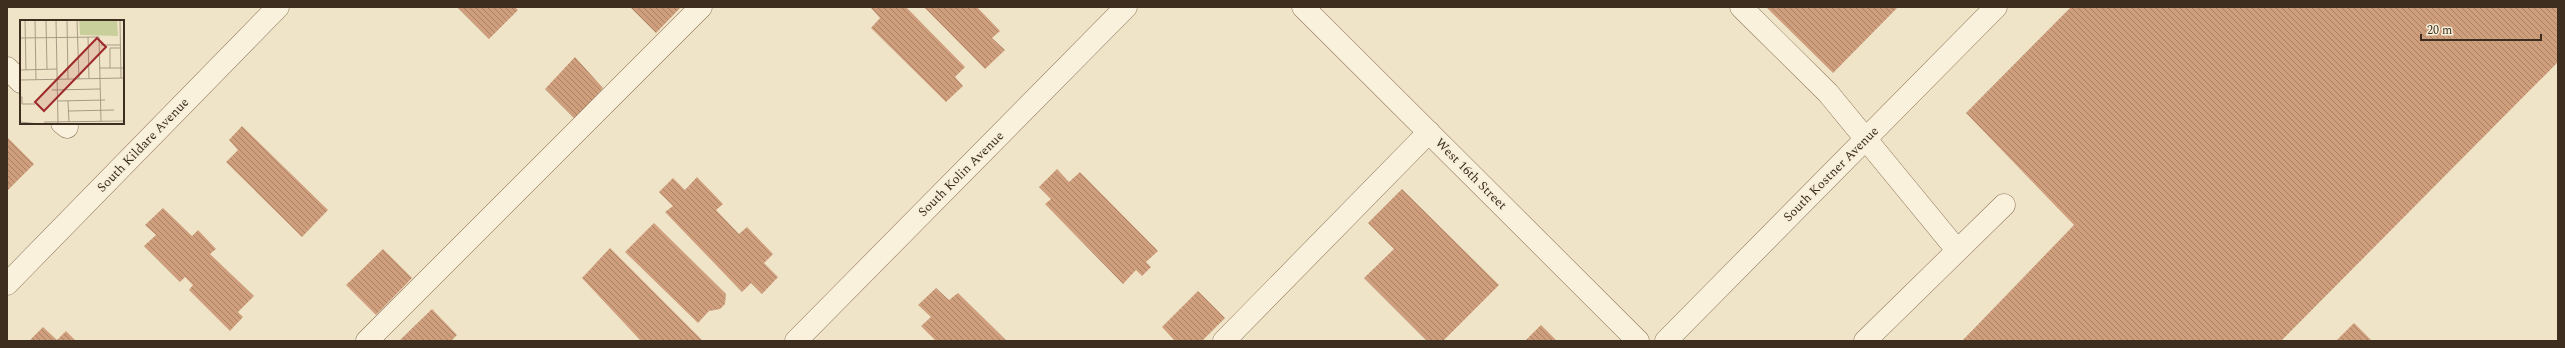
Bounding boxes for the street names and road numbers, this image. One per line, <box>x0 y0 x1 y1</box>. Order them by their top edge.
street label: South Kildare Avenue <box>92 93 194 197</box>
street label: South Kostner Avenue <box>1779 122 1883 226</box>
street label: South Kolin Avenue <box>913 126 1009 222</box>
street label: West 16th Street <box>1430 133 1512 215</box>

